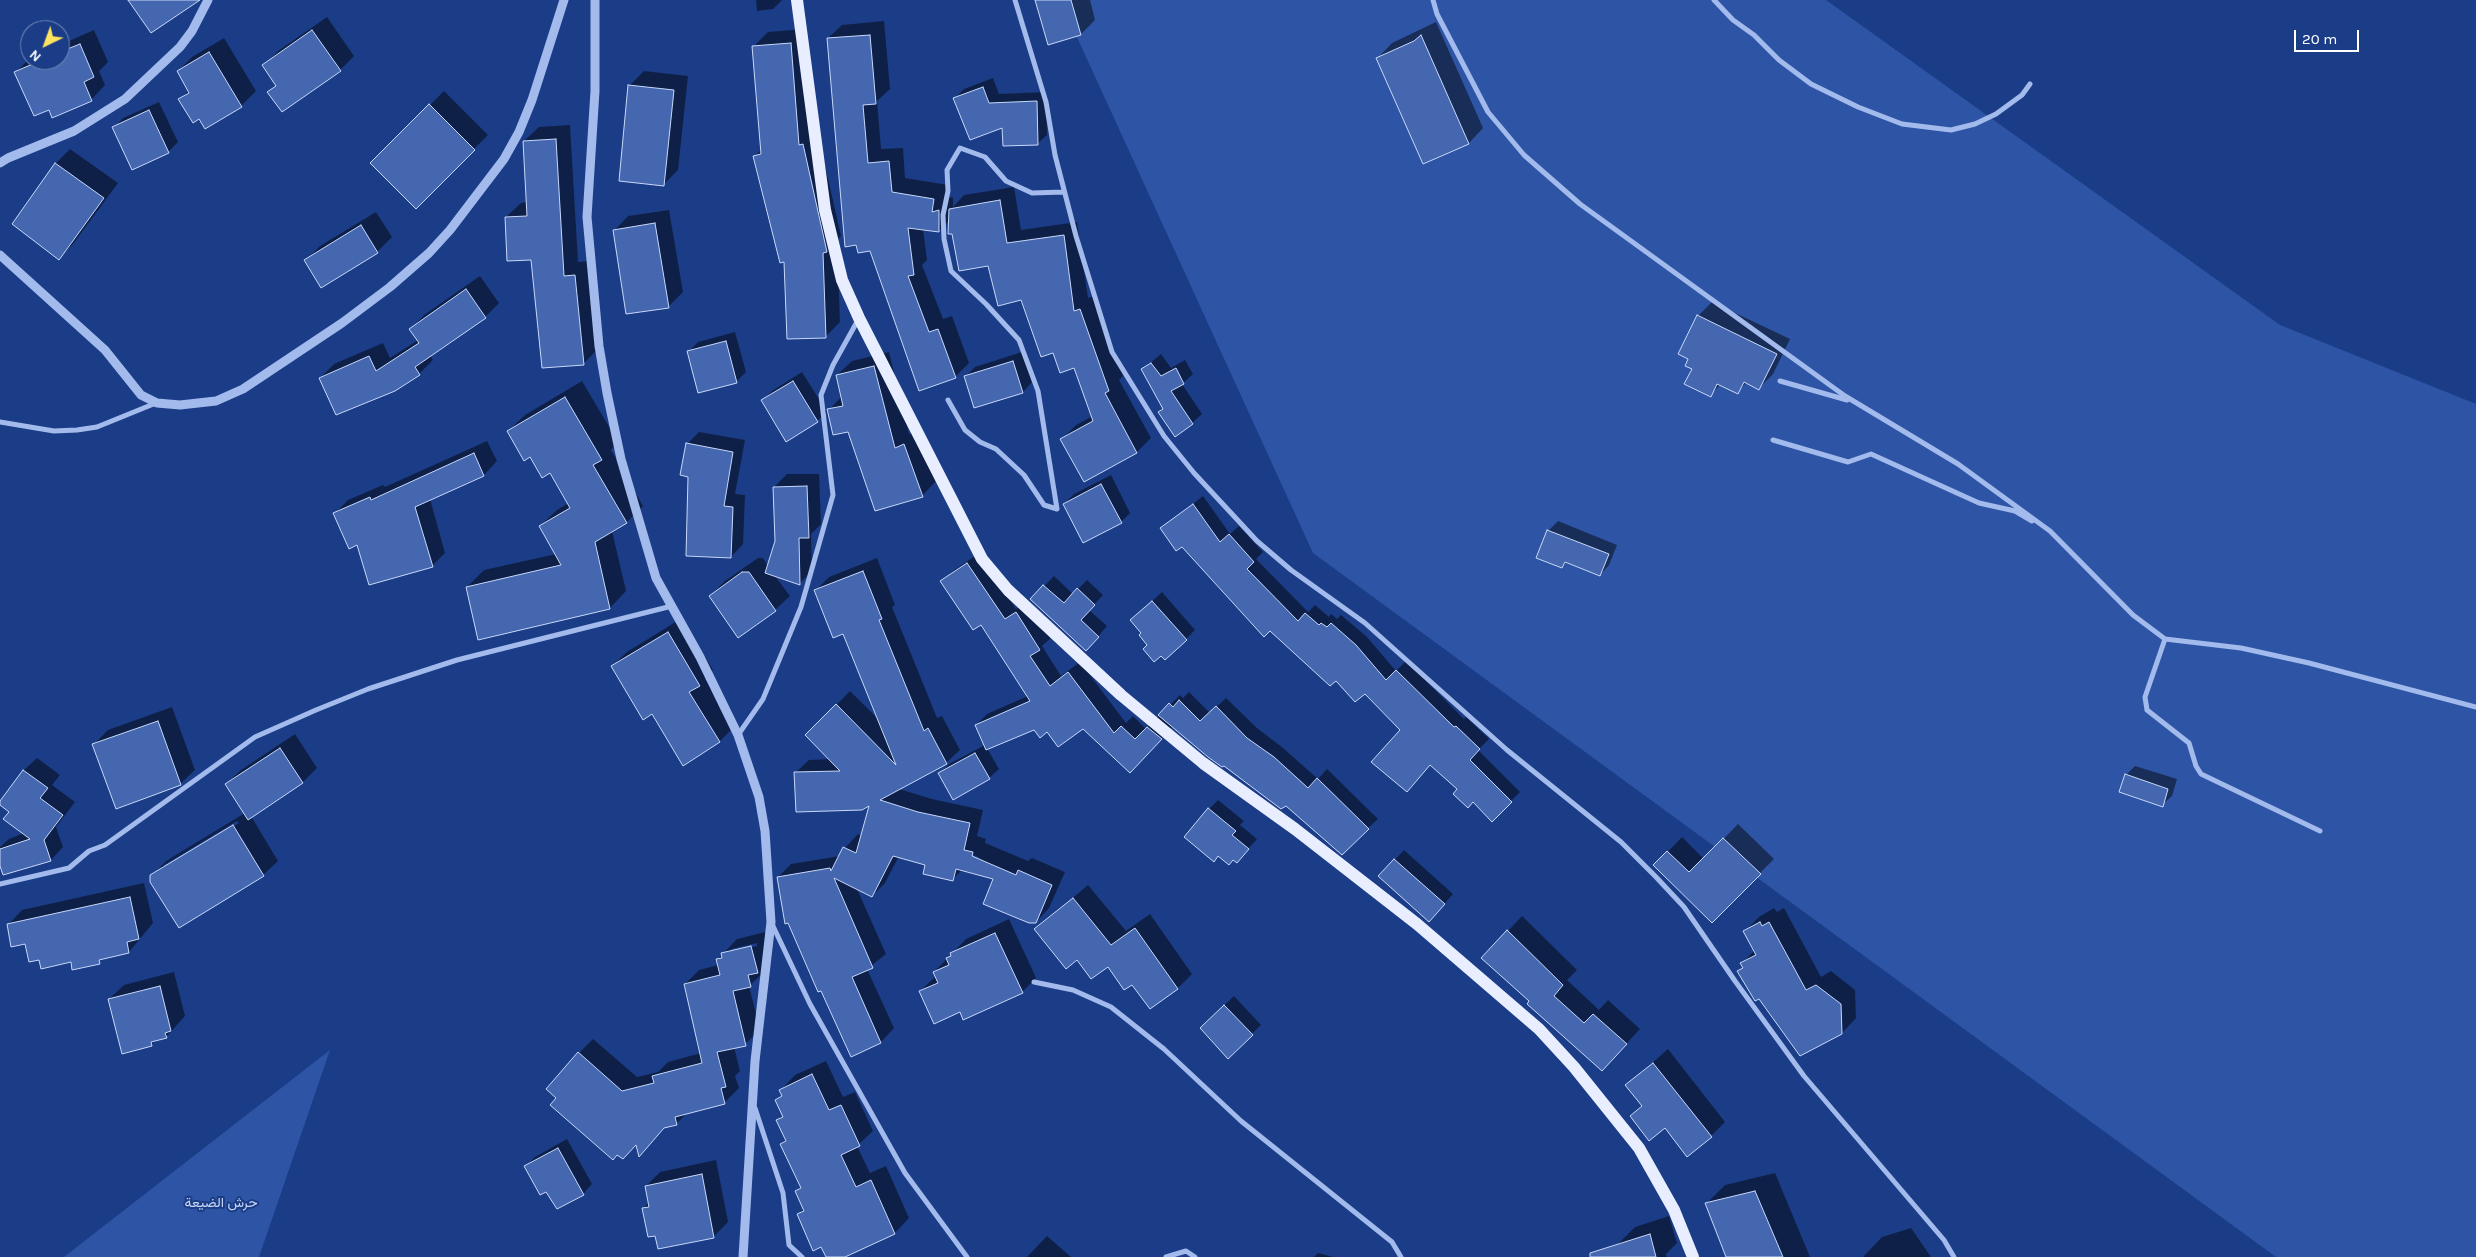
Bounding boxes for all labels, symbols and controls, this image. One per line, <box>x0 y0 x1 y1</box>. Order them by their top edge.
north arrow <box>20 20 70 70</box>
scale bar <box>2296 20 2361 52</box>
text: 20 m <box>2302 30 2337 48</box>
text: N <box>26 46 45 65</box>
park label: حرش الضيعة <box>184 1195 258 1211</box>

